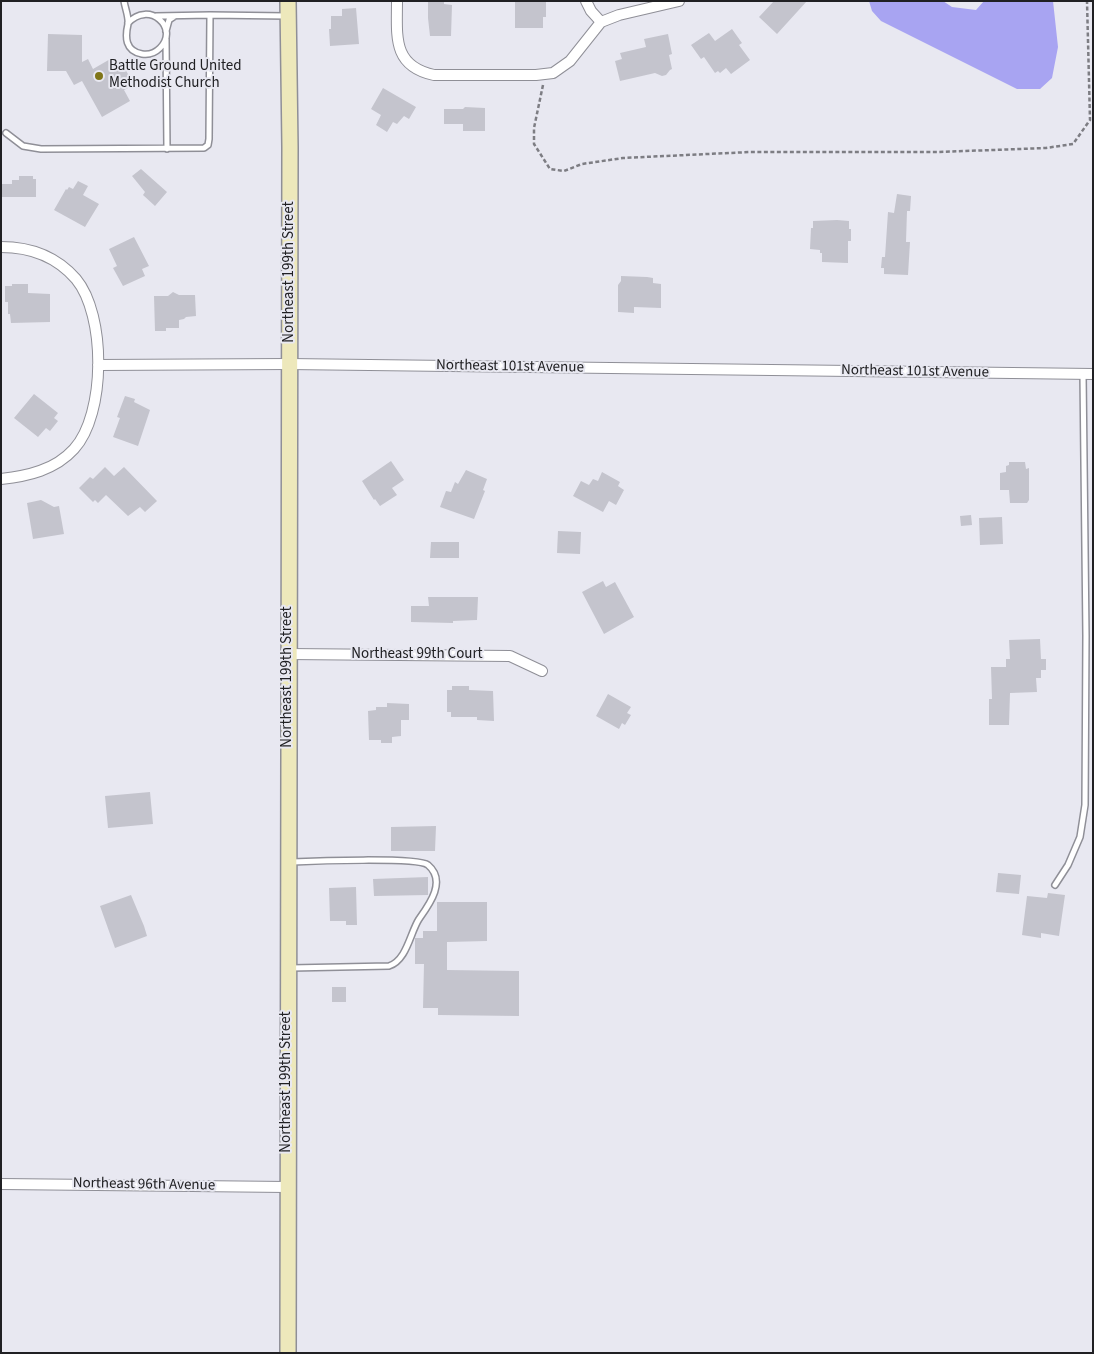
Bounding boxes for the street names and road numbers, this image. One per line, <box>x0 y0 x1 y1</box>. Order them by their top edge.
street label: Northeast 199th Street <box>281 201 299 343</box>
street label: Northeast 101st Avenue <box>436 357 584 377</box>
street label: Northeast 101st Avenue <box>841 362 989 382</box>
street label: Northeast 199th Street <box>279 606 297 748</box>
street label: Northeast 99th Court <box>351 646 483 664</box>
street label: Northeast 199th Street <box>278 1011 296 1153</box>
street label: Northeast 96th Avenue <box>73 1175 215 1195</box>

